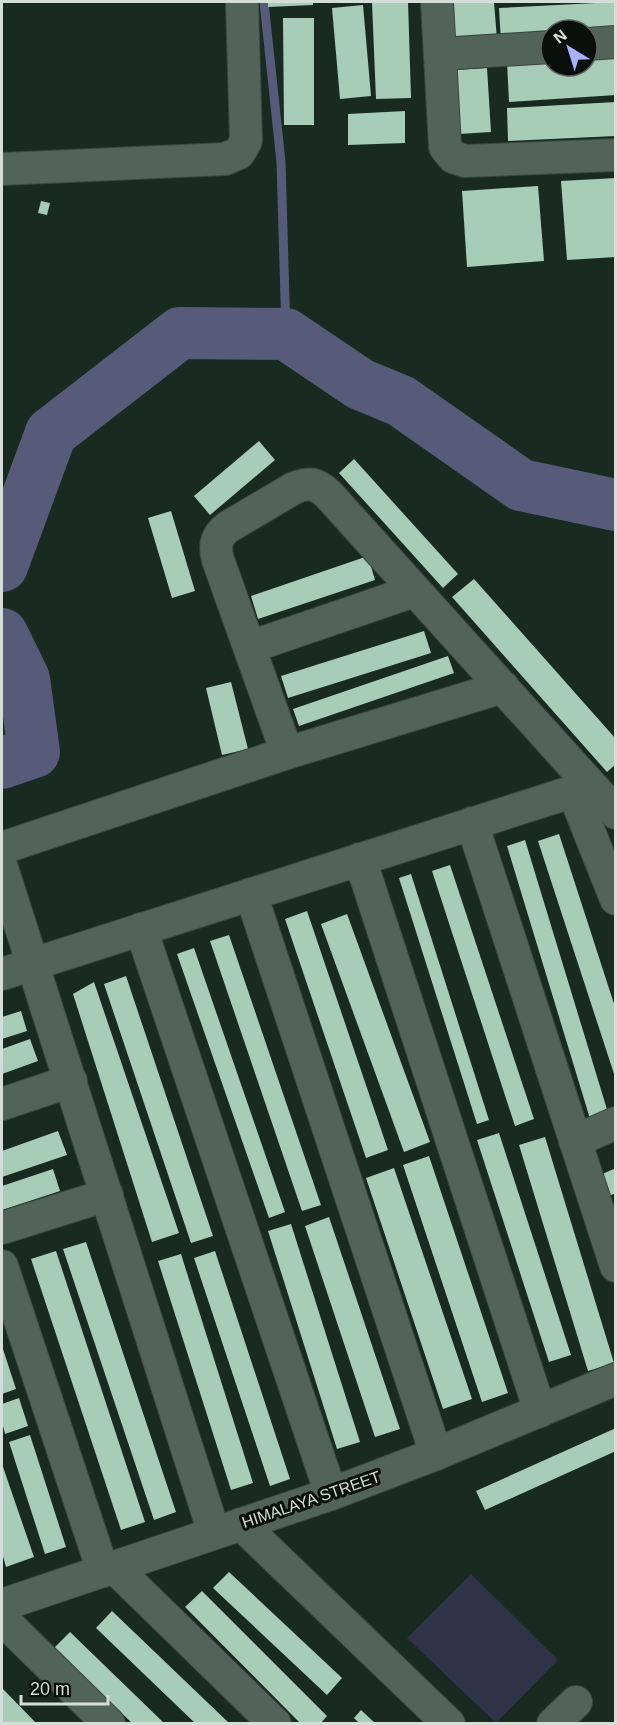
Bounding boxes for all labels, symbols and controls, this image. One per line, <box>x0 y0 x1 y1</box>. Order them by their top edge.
north arrow <box>539 18 599 78</box>
text: N <box>550 26 570 47</box>
street label: HIMALAYA STREET <box>240 1468 383 1531</box>
scale bar <box>21 1668 108 1706</box>
text: 20 m <box>30 1679 70 1699</box>

